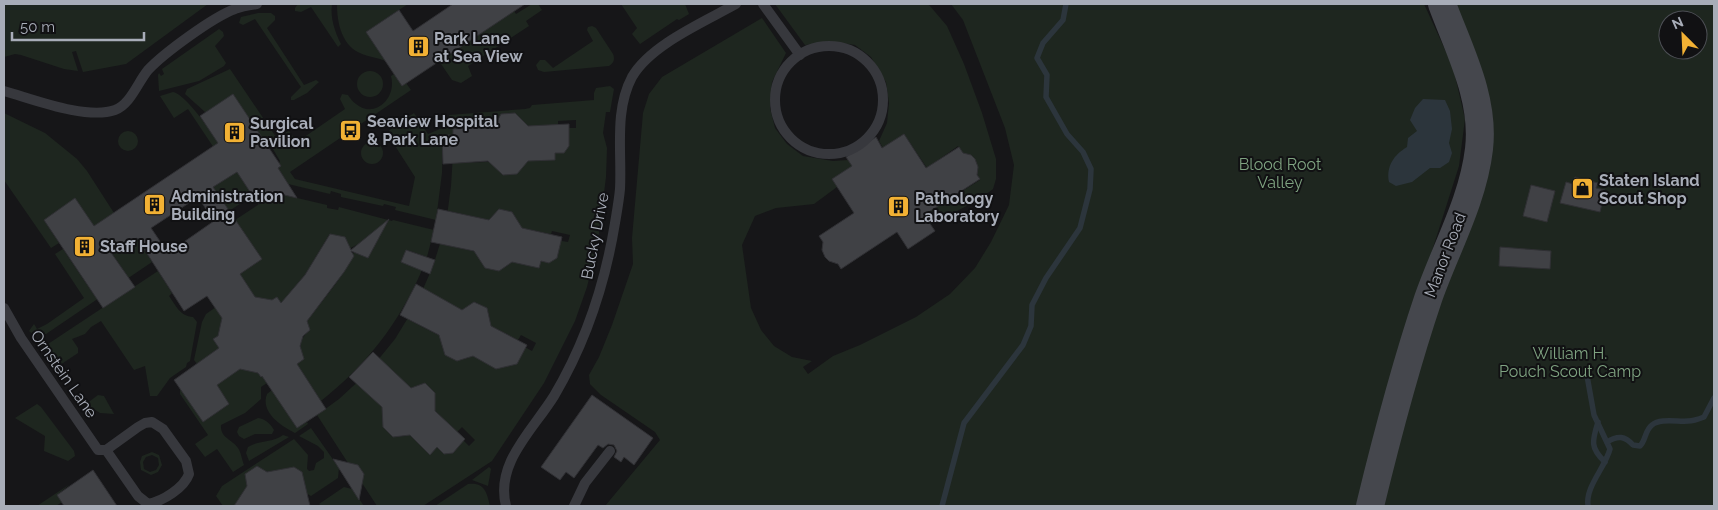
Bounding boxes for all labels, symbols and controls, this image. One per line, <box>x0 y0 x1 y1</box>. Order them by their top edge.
scale bar <box>12 10 145 42</box>
north arrow <box>1658 10 1708 60</box>
text: N <box>1670 14 1686 33</box>
text: 50 m <box>20 18 55 36</box>
place label: Park Lane at Sea View <box>434 29 523 66</box>
building icon: Park Lane at Sea View <box>406 35 430 59</box>
place label: Seaview Hospital & Park Lane <box>367 112 499 149</box>
place label: Surgical Pavilion <box>250 114 314 151</box>
bus stop icon: Seaview Hospital & Park Lane <box>339 118 363 142</box>
building icon: Surgical Pavilion <box>222 120 246 144</box>
park label: Blood Root Valley <box>1239 155 1322 192</box>
place label: Staten Island Scout Shop <box>1599 171 1700 208</box>
shop icon: Staten Island Scout Shop <box>1571 177 1595 201</box>
place label: Administration Building <box>171 187 283 224</box>
place label: Pathology Laboratory <box>915 189 1000 226</box>
street label: Bucky Drive <box>577 191 613 281</box>
building icon: Administration Building <box>143 193 167 217</box>
building icon: Pathology Laboratory <box>887 195 911 219</box>
street label: Manor Road <box>1420 210 1470 300</box>
building icon: Staff House <box>72 234 96 258</box>
place label: Staff House <box>100 237 188 256</box>
street label: Ornstein Lane <box>27 326 101 422</box>
park label: William H. Pouch Scout Camp <box>1499 344 1641 381</box>

